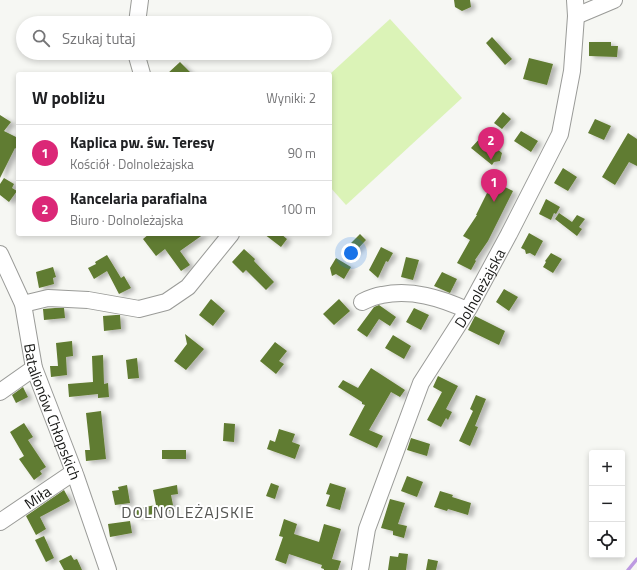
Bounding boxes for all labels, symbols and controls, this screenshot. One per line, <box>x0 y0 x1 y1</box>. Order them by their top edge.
search box <box>16 16 332 60</box>
icon: search <box>30 27 52 49</box>
text: Szukaj tutaj <box>62 27 135 50</box>
text: W pobliżu <box>32 85 105 111</box>
text: Wyniki: 2 <box>266 88 316 108</box>
pin: 2 <box>478 127 504 160</box>
text: Kaplica pw. św. Teresy <box>70 131 215 154</box>
text: 1 <box>41 143 49 163</box>
text: 90 m <box>288 143 316 163</box>
text: Kościół · Dolnoleżajska <box>70 154 194 174</box>
pin: 1 <box>481 169 507 202</box>
text: Kancelaria parafialna <box>70 187 207 210</box>
text: 2 <box>41 199 49 219</box>
text: 100 m <box>280 199 316 219</box>
text: Biuro · Dolnoleżajska <box>70 210 183 230</box>
your location <box>341 243 361 263</box>
street label: Dolnoleżajska <box>448 244 511 332</box>
street label: Batalionów Chłopskich <box>18 342 87 483</box>
map controls <box>589 450 625 558</box>
button: + <box>589 450 625 486</box>
street label: Miła <box>19 479 56 514</box>
button: − <box>589 486 625 522</box>
district label: DOLNOLEŻAJSKIE <box>121 500 255 524</box>
button: locate <box>589 522 625 558</box>

